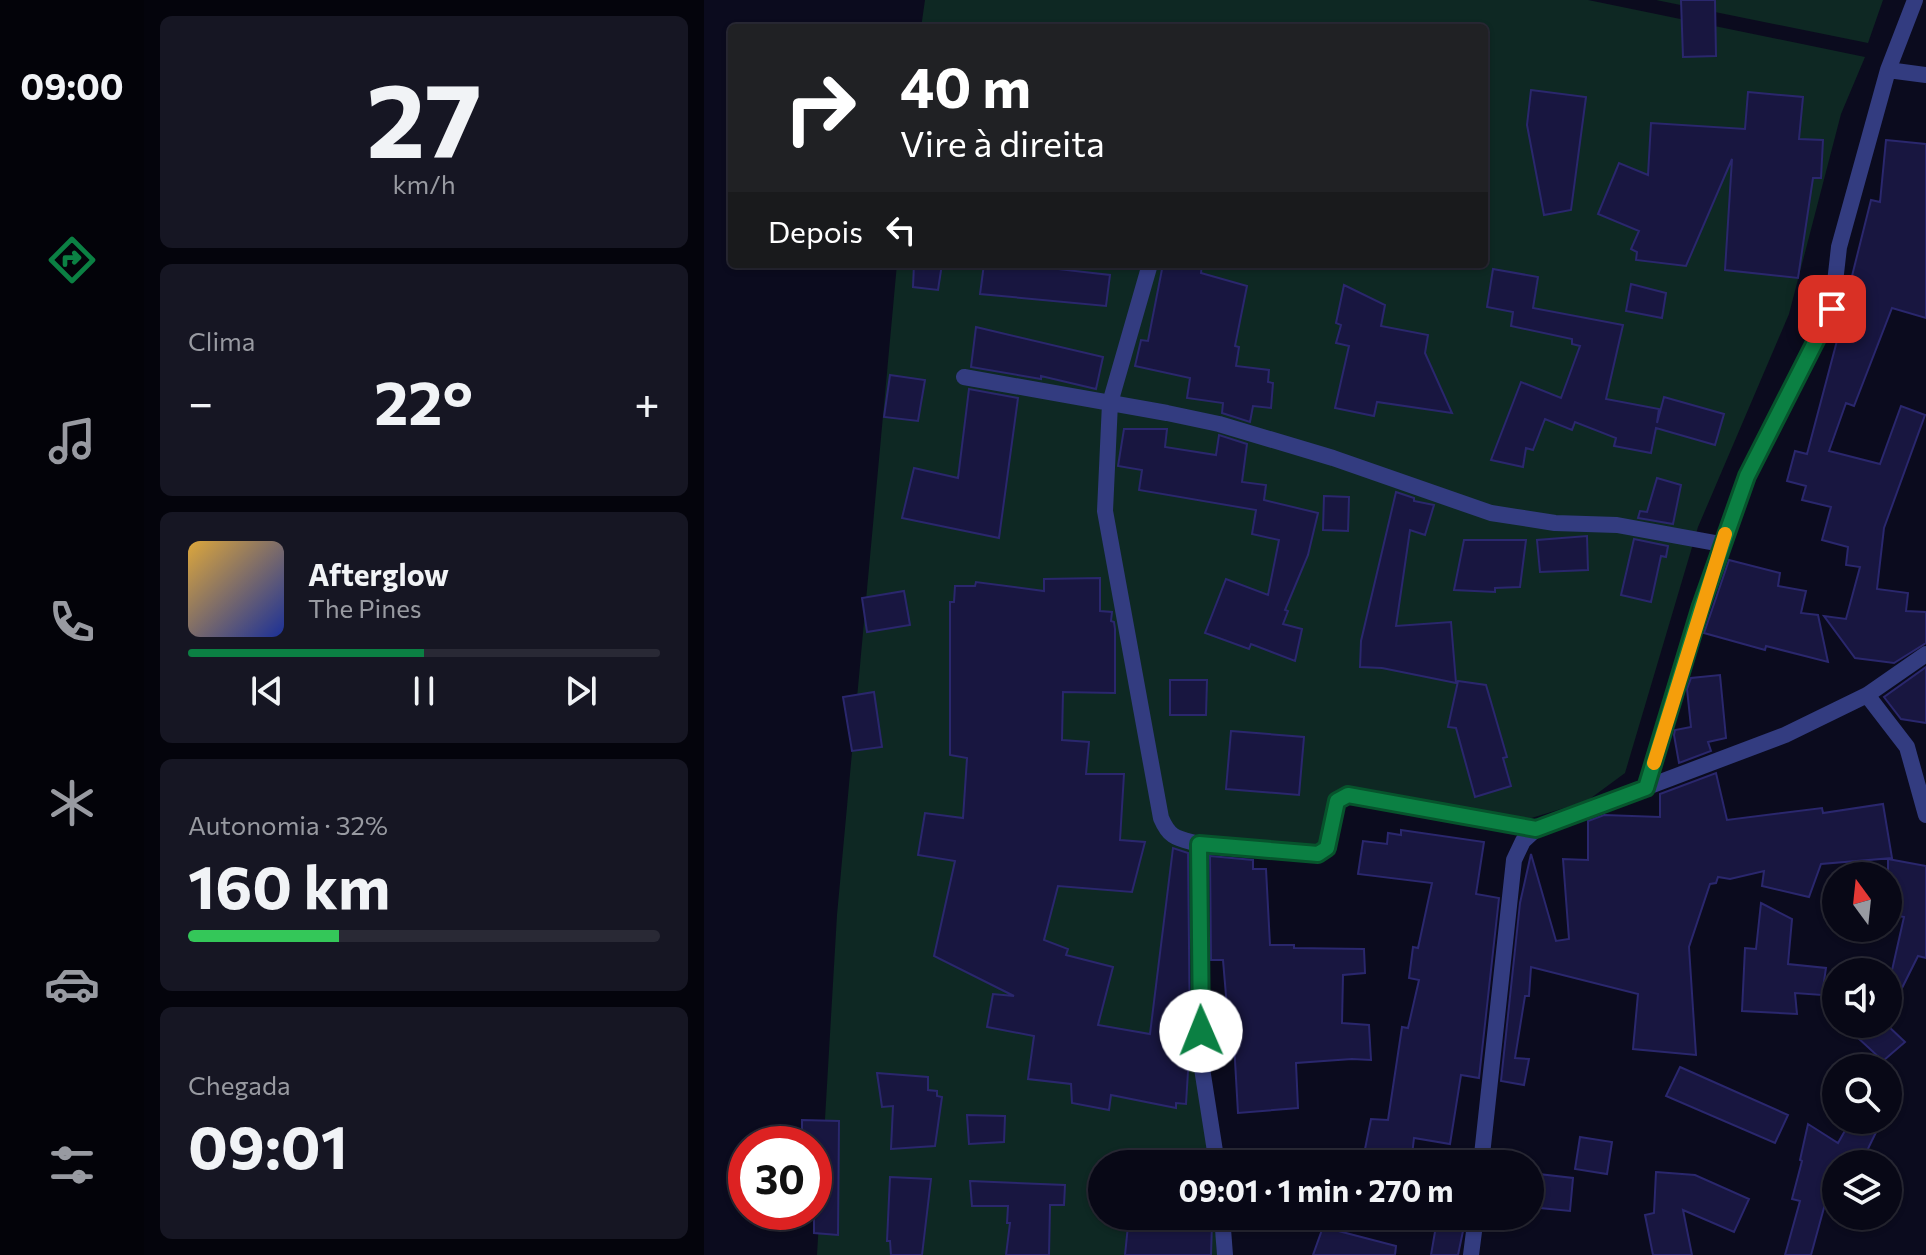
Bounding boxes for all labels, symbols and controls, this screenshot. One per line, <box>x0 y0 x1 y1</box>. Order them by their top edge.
text: 40 m <box>900 51 1031 120</box>
text: 27 <box>366 52 482 179</box>
icon: right <box>768 56 872 160</box>
text: 09:00 <box>20 63 124 107</box>
text: Vire à direita <box>900 120 1105 164</box>
text: km/h <box>392 168 456 199</box>
icon: left <box>879 208 923 252</box>
text: Depois <box>768 212 863 249</box>
icon: directions <box>44 232 100 288</box>
pin <box>1798 275 1866 343</box>
icon: arrive <box>1810 287 1854 331</box>
text: Clima <box>188 325 255 356</box>
text: 22° <box>374 364 473 437</box>
text: − <box>188 374 213 428</box>
text: + <box>634 374 660 428</box>
icon: music <box>44 413 100 469</box>
text: Afterglow <box>308 555 449 592</box>
text: The Pines <box>308 592 422 623</box>
icon: phone <box>44 594 100 650</box>
icon: previous <box>245 669 289 713</box>
icon: pause <box>402 669 446 713</box>
icon: next <box>559 669 603 713</box>
icon: climate <box>44 775 100 831</box>
text: Autonomia · 32% <box>188 809 388 840</box>
text: 160 km <box>188 848 390 921</box>
north arrow <box>1822 862 1902 942</box>
map controls <box>1822 862 1902 1230</box>
icon: car <box>44 956 100 1012</box>
button: sound <box>1822 958 1902 1038</box>
position arrow <box>1159 989 1243 1073</box>
button: search <box>1822 1054 1902 1134</box>
text: Chegada <box>188 1069 291 1100</box>
text: 09:01 <box>188 1108 348 1181</box>
speed limit sign: 30 <box>728 1126 832 1230</box>
icon: filters <box>44 1137 100 1193</box>
button: layers <box>1822 1150 1902 1230</box>
text: 09:01 · 1 min · 270 m <box>1179 1171 1453 1208</box>

